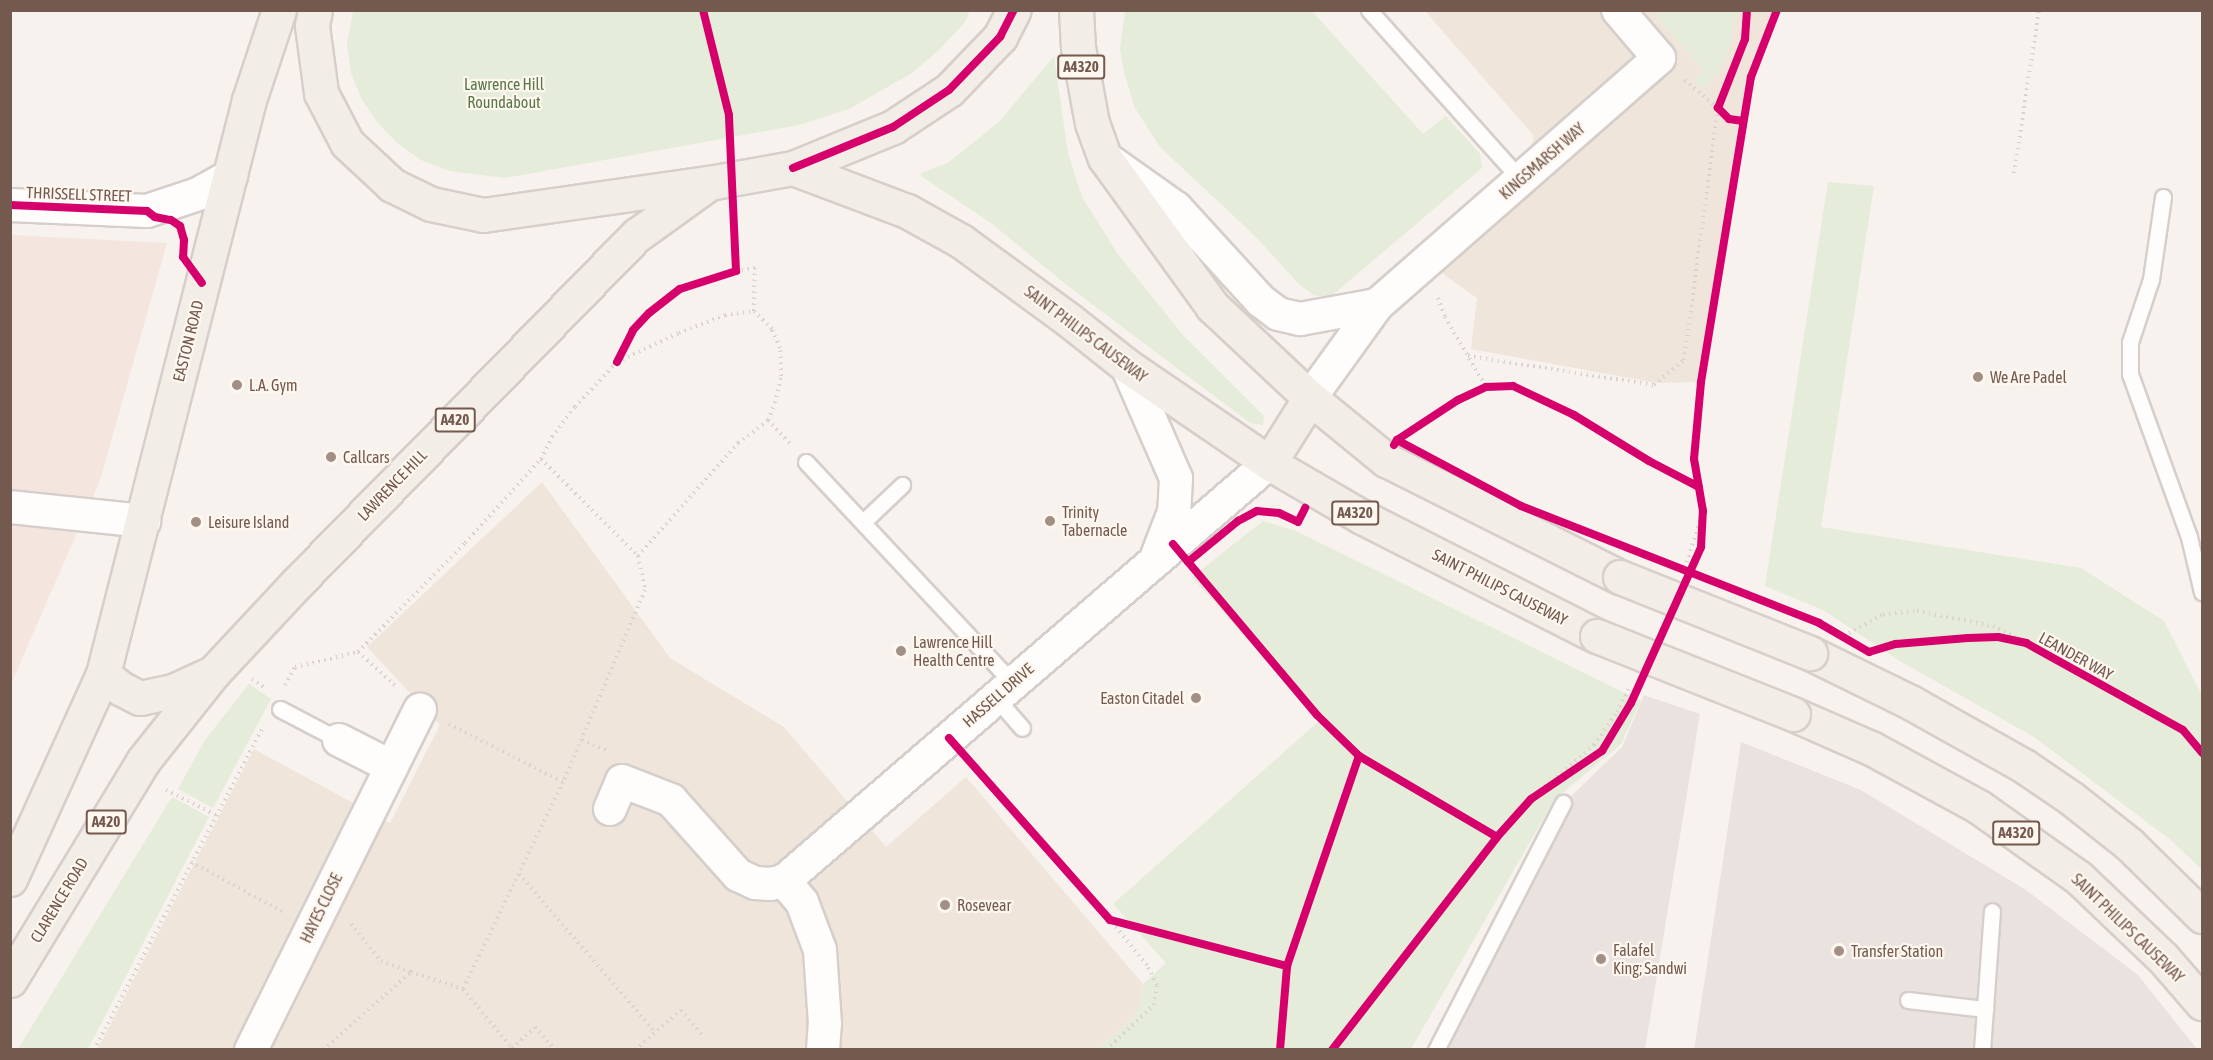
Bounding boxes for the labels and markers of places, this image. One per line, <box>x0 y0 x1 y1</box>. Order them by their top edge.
place label: We Are Padel <box>1990 367 2067 387</box>
marker: We Are Padel <box>1971 370 1985 384</box>
place label: L.A. Gym <box>249 375 298 395</box>
marker: L.A. Gym <box>230 378 244 392</box>
place label: Callcars <box>343 447 390 467</box>
marker: Callcars <box>324 450 338 464</box>
place label: Trinity Tabernacle <box>1062 502 1127 540</box>
place label: Leisure Island <box>208 512 289 532</box>
marker: Trinity Tabernacle <box>1043 514 1057 528</box>
marker: Leisure Island <box>189 515 203 529</box>
place label: Lawrence Hill Health Centre <box>913 632 995 670</box>
marker: Lawrence Hill Health Centre <box>894 644 908 658</box>
place label: Easton Citadel <box>1100 688 1184 708</box>
marker: Easton Citadel <box>1189 691 1203 705</box>
place label: Rosevear <box>957 895 1011 915</box>
marker: Rosevear <box>938 898 952 912</box>
place label: Falafel King; Sandwi <box>1613 940 1687 978</box>
place label: Transfer Station <box>1851 941 1943 961</box>
marker: Transfer Station <box>1832 944 1846 958</box>
marker: Falafel King; Sandwi <box>1594 952 1608 966</box>

